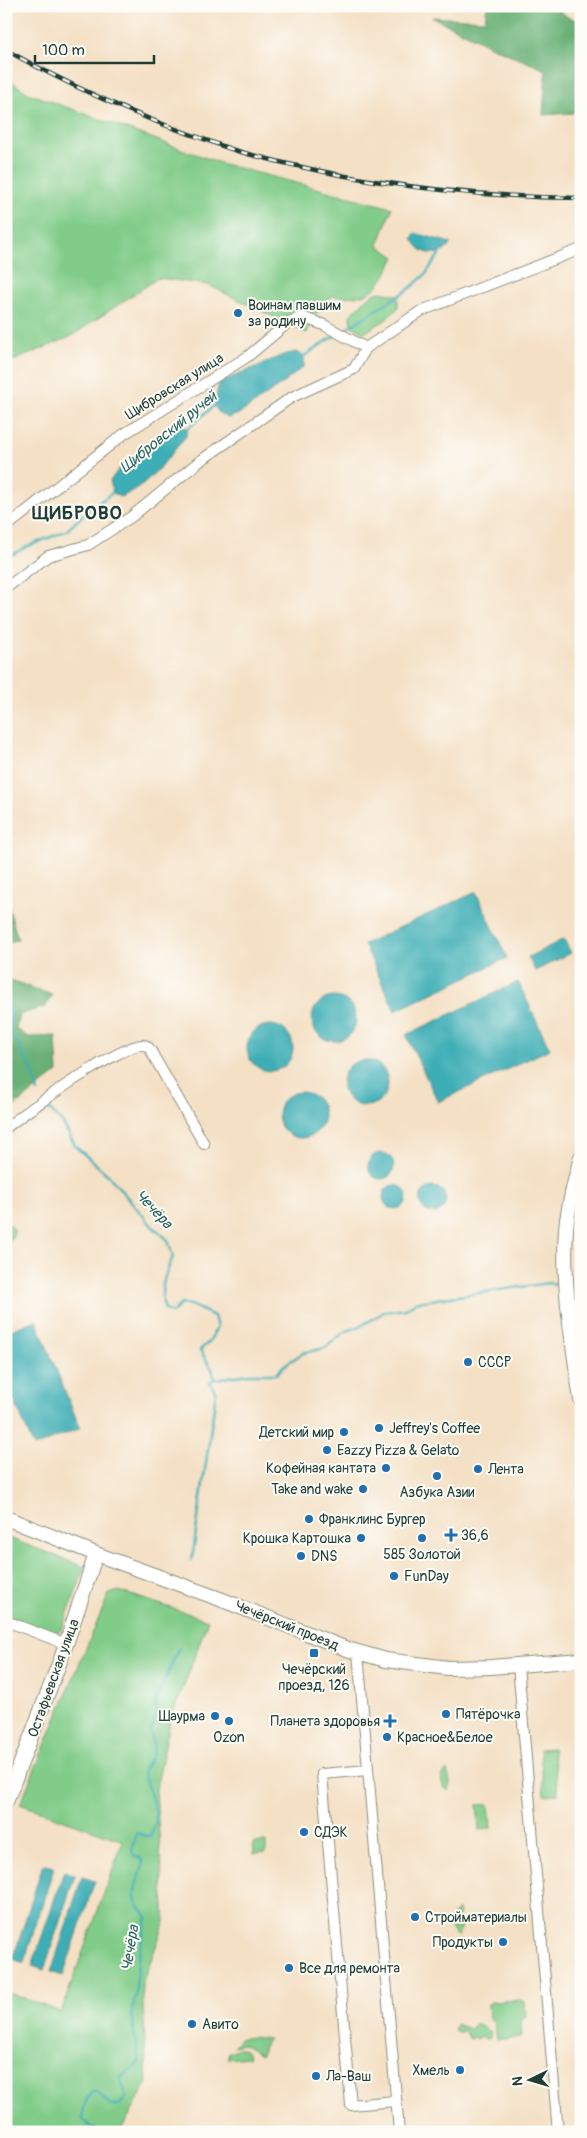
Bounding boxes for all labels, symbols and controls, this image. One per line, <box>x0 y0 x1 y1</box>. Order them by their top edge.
scale bar <box>35 32 154 64</box>
text: 100 m <box>42 41 85 60</box>
place label: Воинам павшим за родину <box>248 297 341 330</box>
marker: Воинам павшим за родину <box>232 307 244 319</box>
street label: Щибровская улица <box>122 349 227 424</box>
water label: Щибровский ручей <box>116 386 222 477</box>
district label: ЩИБРОВО <box>31 501 123 525</box>
water label: Чечёра <box>131 1186 177 1233</box>
place label: СССР <box>478 1354 511 1371</box>
marker: СССР <box>462 1356 474 1368</box>
place label: Jeffrey's Coffee <box>389 1420 480 1437</box>
marker: Jeffrey's Coffee <box>373 1422 385 1434</box>
place label: Детский мир <box>258 1424 334 1441</box>
marker: Детский мир <box>338 1426 350 1438</box>
place label: Eazzy Pizza & Gelato <box>337 1442 460 1459</box>
marker: Eazzy Pizza & Gelato <box>321 1444 333 1456</box>
place label: Кофейная кантата <box>266 1460 376 1477</box>
place label: Лента <box>487 1461 524 1478</box>
marker: Кофейная кантата <box>380 1462 392 1474</box>
marker: Лента <box>472 1463 484 1475</box>
marker: Азбука Азии <box>431 1470 443 1482</box>
place label: Take and wake <box>271 1481 353 1498</box>
marker: Take and wake <box>357 1483 369 1495</box>
place label: Азбука Азии <box>400 1484 474 1501</box>
place label: Франклинс Бургер <box>319 1511 426 1528</box>
marker: Франклинс Бургер <box>303 1513 315 1525</box>
place label: 36,6 <box>461 1527 489 1544</box>
marker: 36,6 <box>445 1529 457 1541</box>
place label: Крошка Картошка <box>243 1530 351 1547</box>
marker: Крошка Картошка <box>355 1532 367 1544</box>
marker: 585 Золотой <box>416 1532 428 1544</box>
place label: 585 Золотой <box>383 1546 461 1563</box>
place label: DNS <box>311 1548 337 1565</box>
marker: DNS <box>295 1550 307 1562</box>
place label: FunDay <box>404 1568 449 1585</box>
marker: FunDay <box>388 1570 400 1582</box>
street label: Чечёрский проезд <box>233 1597 342 1654</box>
street label: Остафьевская улица <box>24 1617 83 1740</box>
marker: Чечёрский проезд, 126 <box>308 1647 320 1659</box>
place label: Чечёрский проезд, 126 <box>278 1661 350 1694</box>
place label: Пятёрочка <box>456 1706 520 1723</box>
place label: Шаурма <box>159 1708 205 1725</box>
marker: Пятёрочка <box>440 1708 452 1720</box>
marker: Шаурма <box>209 1710 221 1722</box>
place label: Планета здоровья <box>271 1713 380 1730</box>
marker: Ozon <box>223 1715 235 1727</box>
marker: Планета здоровья <box>384 1715 396 1727</box>
place label: Ozon <box>213 1729 245 1746</box>
place label: Красное&Белое <box>397 1729 493 1746</box>
marker: Красное&Белое <box>381 1731 393 1743</box>
place label: СДЭК <box>314 1824 348 1841</box>
marker: СДЭК <box>298 1826 310 1838</box>
place label: Стройматериалы <box>425 1909 527 1926</box>
marker: Стройматериалы <box>409 1911 421 1923</box>
water label: Чечёра <box>118 1923 144 1972</box>
place label: Продукты <box>433 1934 493 1951</box>
marker: Продукты <box>497 1936 509 1948</box>
place label: Все для ремонта <box>299 1960 400 1977</box>
marker: Все для ремонта <box>283 1962 295 1974</box>
place label: Авито <box>202 2016 239 2033</box>
marker: Авито <box>186 2018 198 2030</box>
north arrow <box>504 2056 554 2106</box>
place label: Хмель <box>413 2062 450 2079</box>
marker: Хмель <box>454 2064 466 2076</box>
place label: Ла-Ваш <box>325 2068 371 2085</box>
marker: Ла-Ваш <box>310 2070 322 2082</box>
text: N <box>509 2076 526 2087</box>

